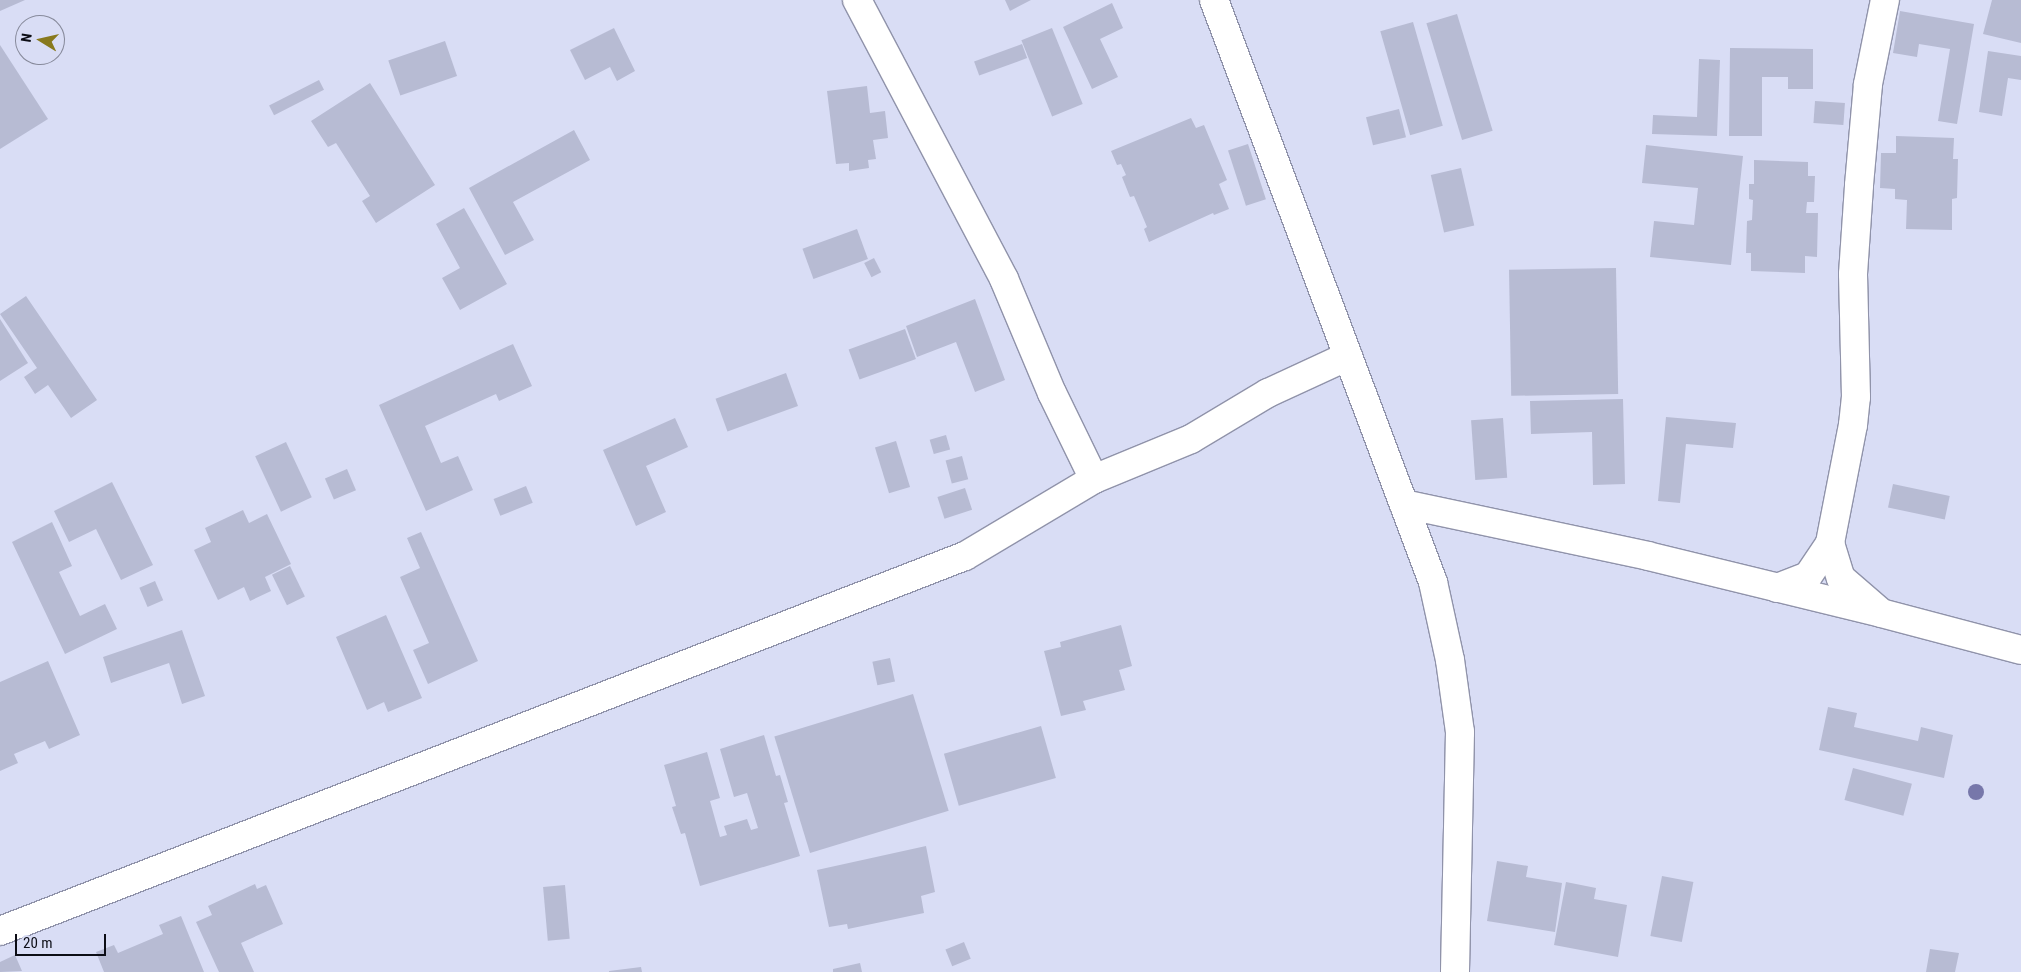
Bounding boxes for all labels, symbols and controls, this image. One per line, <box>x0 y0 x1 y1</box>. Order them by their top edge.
north arrow <box>15 15 65 65</box>
text: N <box>18 32 35 43</box>
scale bar <box>18 924 109 956</box>
text: 20 m <box>23 934 53 952</box>

